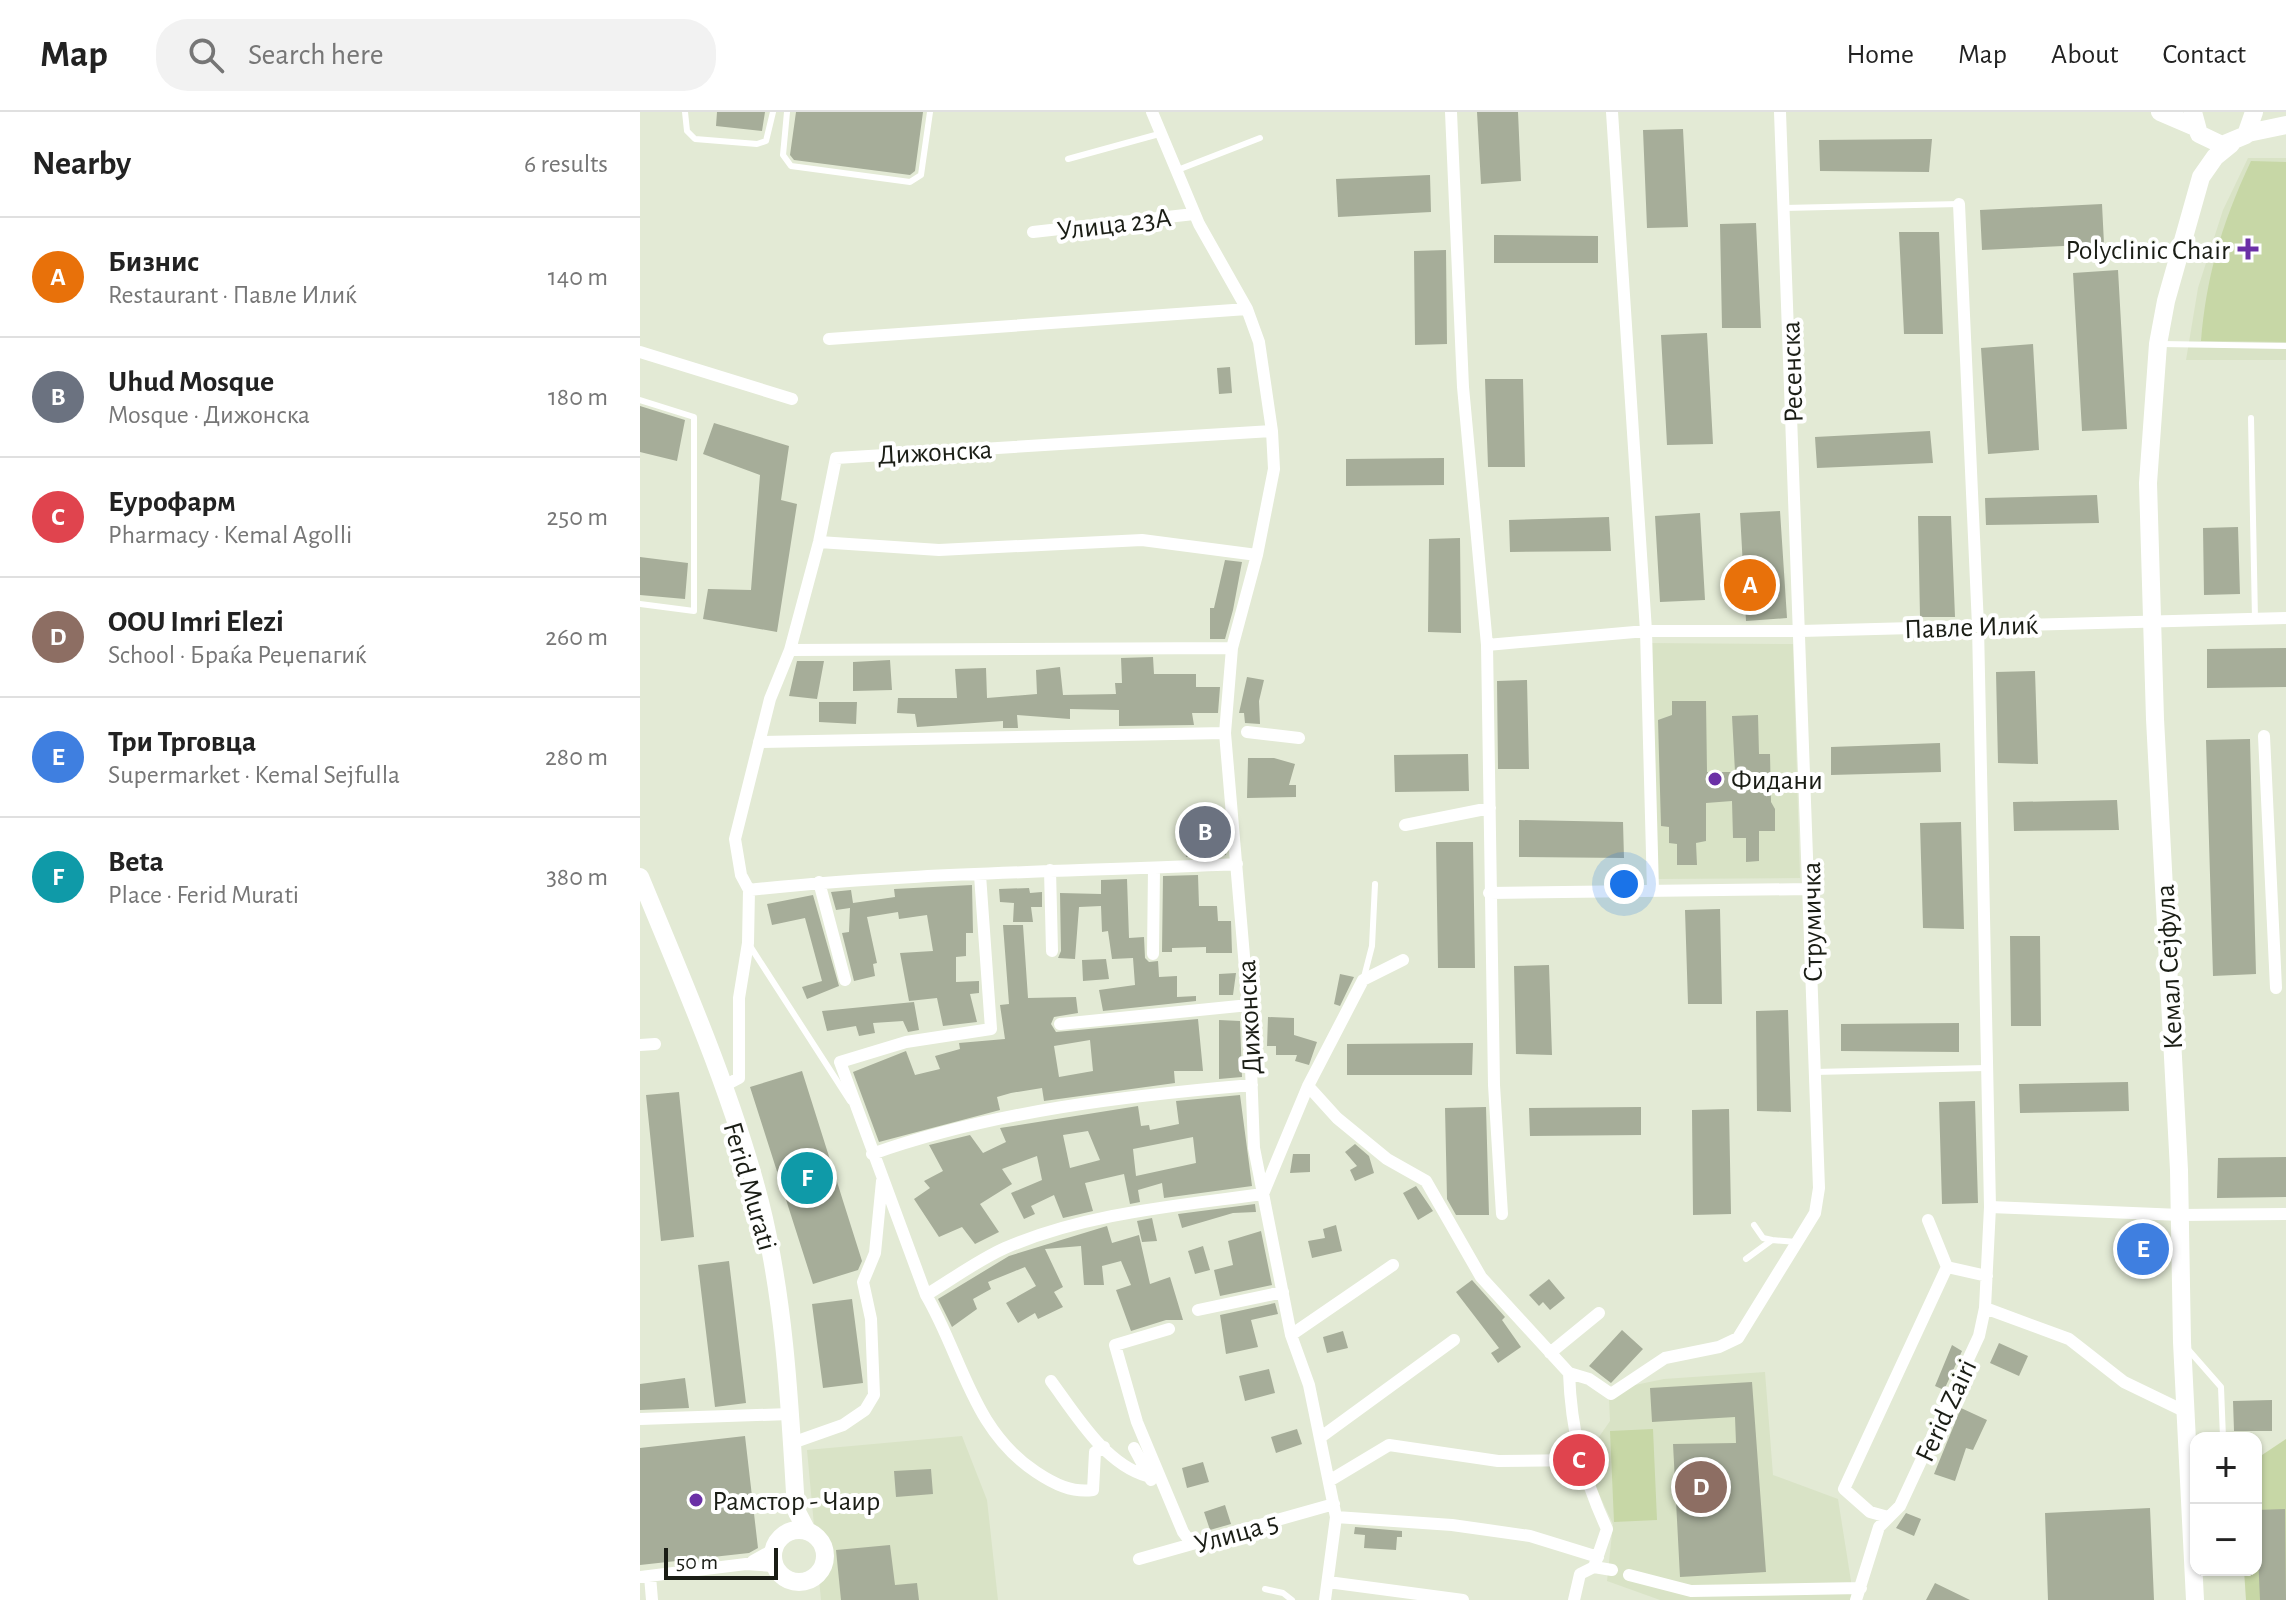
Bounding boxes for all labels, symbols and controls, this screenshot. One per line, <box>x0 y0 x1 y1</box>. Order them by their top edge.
search box <box>156 19 716 91</box>
icon: search <box>184 33 228 77</box>
text: Map <box>40 36 108 74</box>
text: Search here <box>248 40 384 70</box>
text: Home <box>1847 41 1914 69</box>
text: Map <box>1958 41 2007 69</box>
text: About <box>2051 41 2119 69</box>
text: Contact <box>2163 41 2246 69</box>
text: Nearby <box>32 147 131 181</box>
text: 6 results <box>524 151 608 177</box>
street label: Улица 23А <box>1056 204 1173 246</box>
place label: Polyclinic Chair <box>2065 237 2230 265</box>
marker: Polyclinic Chair <box>2237 238 2259 260</box>
text: Бизнис <box>108 247 199 277</box>
text: A <box>50 264 66 290</box>
text: 140 m <box>548 264 608 290</box>
text: Restaurant · Павле Илиќ <box>108 282 357 308</box>
street label: Ресенска <box>1777 320 1809 423</box>
text: Uhud Mosque <box>108 367 274 397</box>
text: B <box>50 384 66 410</box>
text: 180 m <box>548 384 608 410</box>
text: Mosque · Дижонска <box>108 402 310 428</box>
street label: Дижонска <box>877 436 993 470</box>
text: Еурофарм <box>108 487 236 517</box>
text: C <box>51 504 65 530</box>
text: 250 m <box>546 504 608 530</box>
text: Pharmacy · Kemal Agolli <box>108 522 352 548</box>
pin: A <box>1724 555 1776 615</box>
text: OOU Imri Elezi <box>108 607 284 637</box>
street label: Павле Илиќ <box>1904 612 2039 644</box>
text: D <box>49 624 67 650</box>
text: 260 m <box>545 624 608 650</box>
text: School · Браќа Реџепагиќ <box>108 642 367 668</box>
text: Три Трговца <box>108 727 256 757</box>
text: E <box>51 744 65 770</box>
text: 280 m <box>545 744 608 770</box>
text: Supermarket · Kemal Sejfulla <box>108 762 400 788</box>
place label: Фидани <box>1731 767 1823 795</box>
marker: Фидани <box>1706 770 1724 788</box>
pin: B <box>1179 802 1231 862</box>
text: Beta <box>108 847 164 877</box>
street label: Струмичка <box>1798 861 1828 983</box>
text: F <box>52 864 64 890</box>
text: 380 m <box>546 864 608 890</box>
your location <box>1604 864 1644 904</box>
text: Place · Ferid Murati <box>108 882 299 908</box>
street label: Кемал Сејфула <box>2152 883 2188 1050</box>
street label: Дижонска <box>1233 959 1267 1075</box>
street label: Ferid Murati <box>717 1119 781 1254</box>
pin: F <box>781 1148 833 1208</box>
pin: E <box>2117 1219 2169 1279</box>
street label: Ferid Zairi <box>1911 1355 1983 1466</box>
pin: C <box>1553 1430 1605 1490</box>
map controls <box>2190 1432 2262 1576</box>
button: + <box>2190 1432 2262 1504</box>
pin: D <box>1675 1457 1727 1517</box>
place label: Рамстор - Чаир <box>712 1488 880 1516</box>
marker: Рамстор - Чаир <box>687 1491 705 1509</box>
button: − <box>2190 1504 2262 1576</box>
street label: Улица 5 <box>1191 1509 1282 1559</box>
scale bar <box>664 1544 778 1580</box>
text: 50 m <box>676 1551 718 1573</box>

